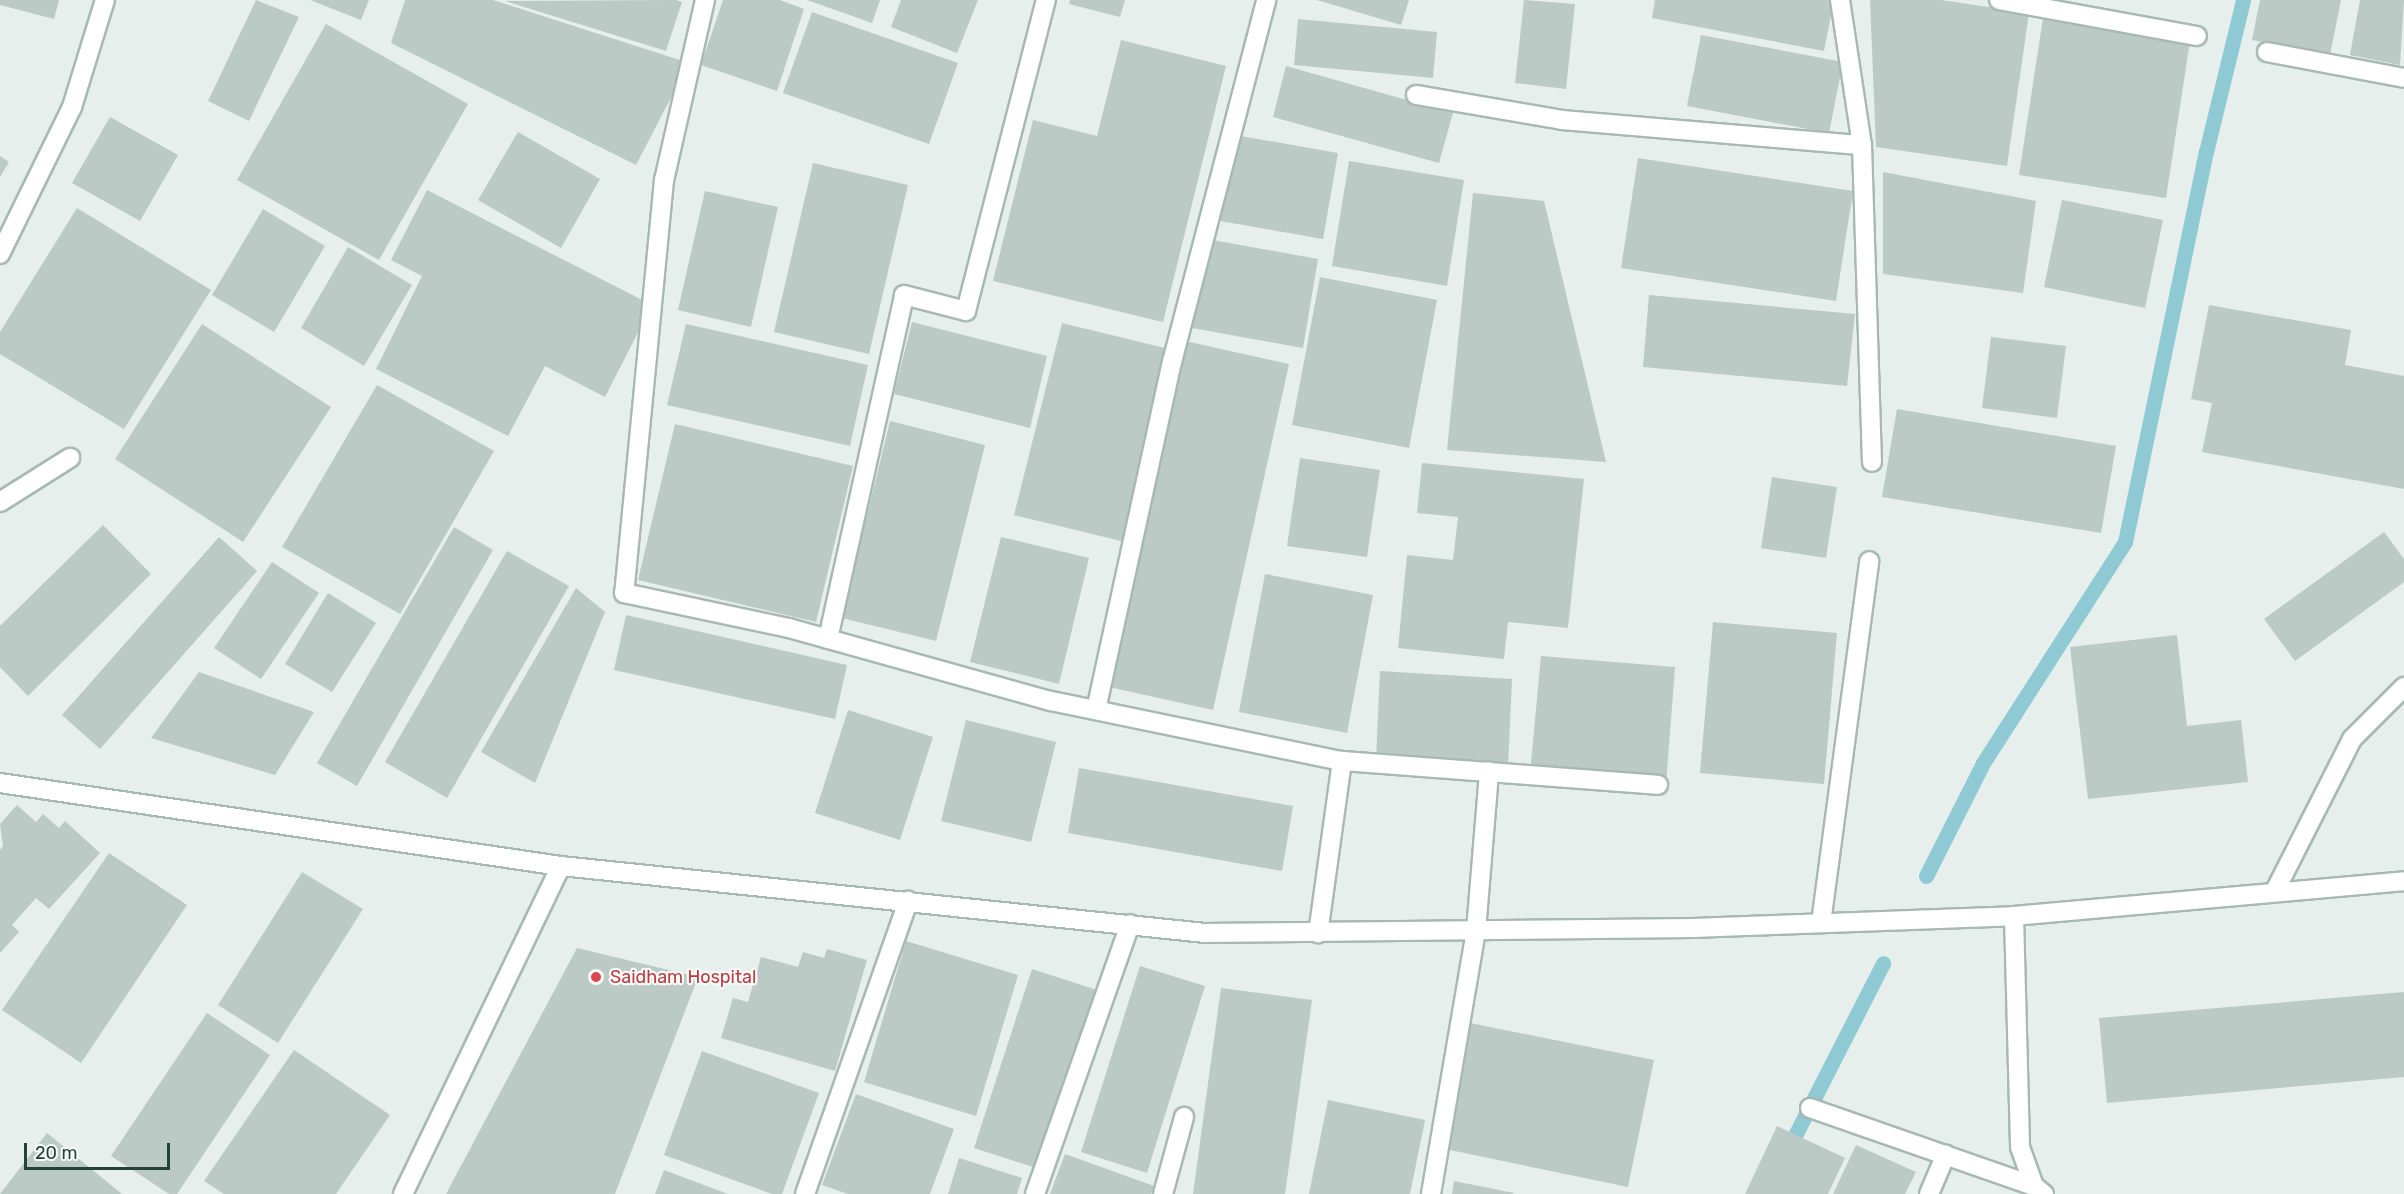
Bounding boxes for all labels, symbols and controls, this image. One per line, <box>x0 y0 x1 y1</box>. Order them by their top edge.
place label: Saidham Hospital <box>610 966 756 988</box>
marker: Saidham Hospital <box>587 968 605 986</box>
scale bar <box>27 1131 172 1169</box>
text: 20 m <box>35 1142 77 1164</box>

